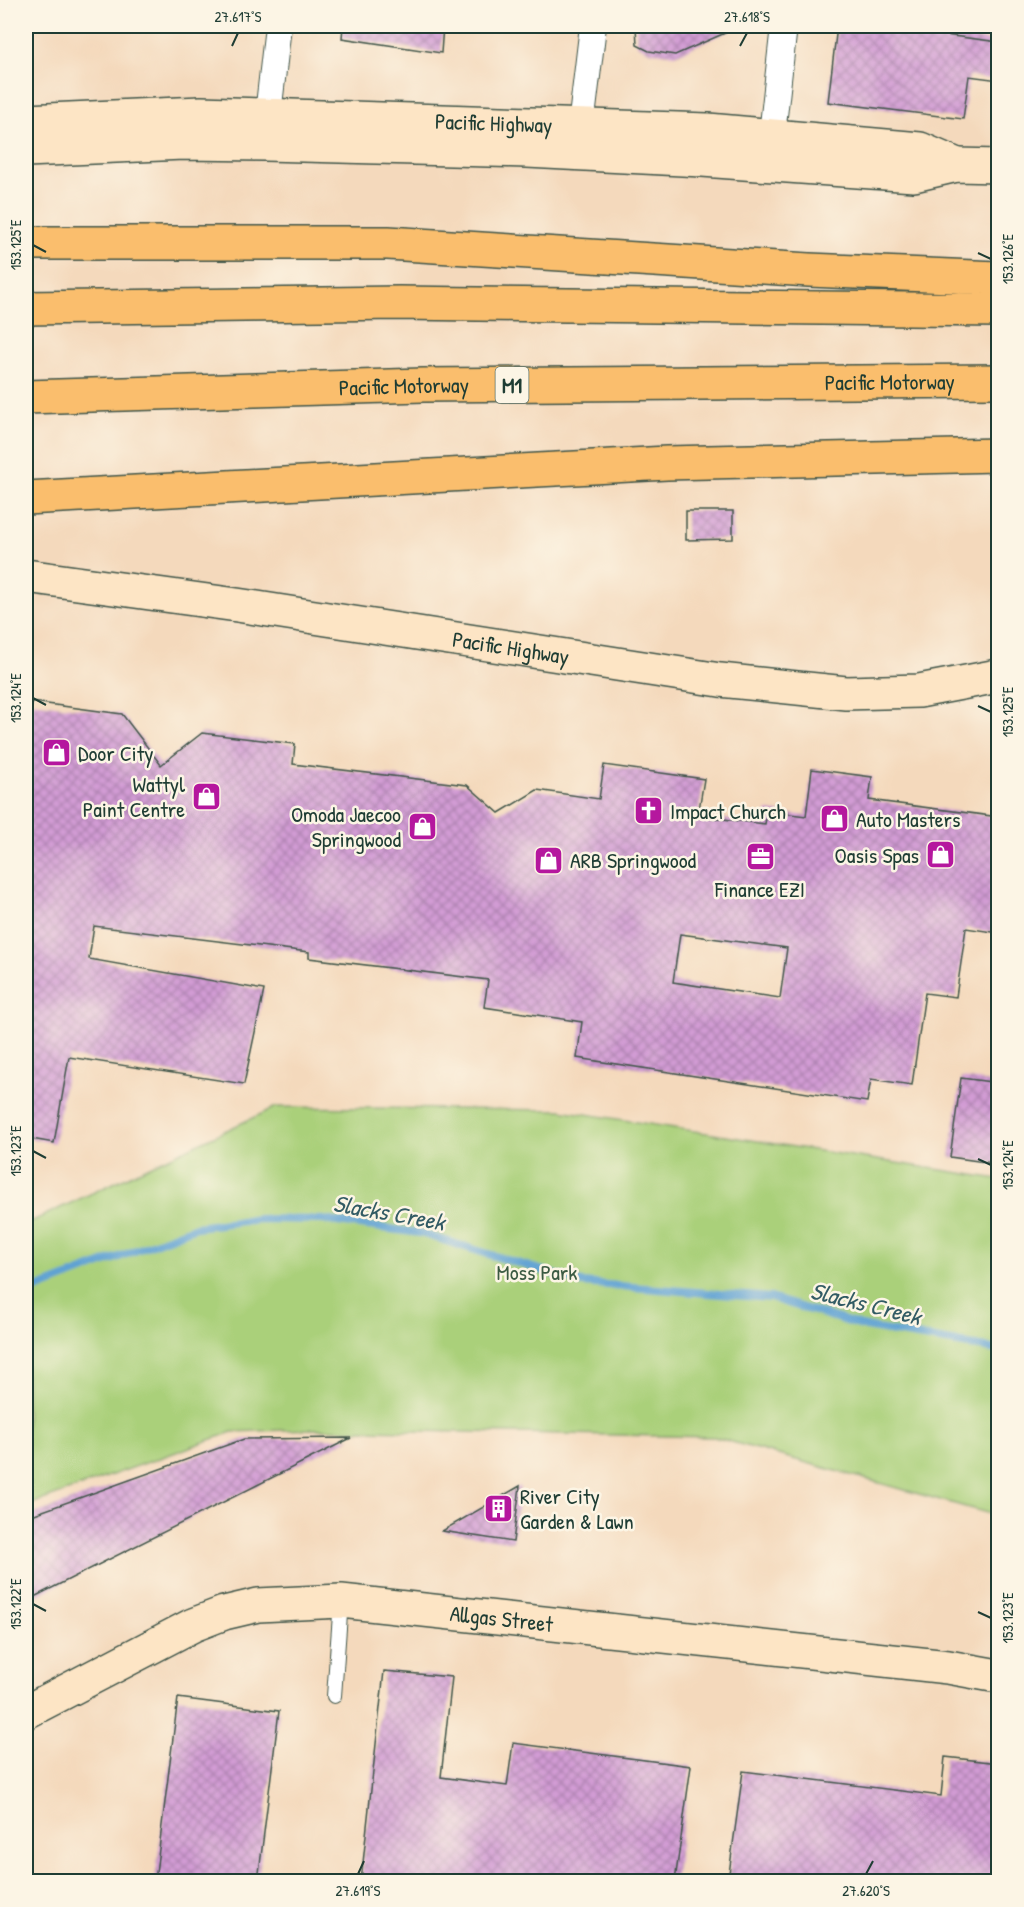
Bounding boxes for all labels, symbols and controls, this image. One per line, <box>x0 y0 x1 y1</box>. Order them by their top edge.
text: 27.617°S <box>215 6 262 27</box>
text: 27.618°S <box>724 6 770 27</box>
street label: Pacific Highway <box>434 106 553 140</box>
text: 153.125°E <box>5 219 26 270</box>
text: 153.126°E <box>997 233 1018 284</box>
street label: Pacific Motorway <box>825 366 955 397</box>
road number: M1 <box>496 367 528 403</box>
street label: Pacific Motorway <box>338 370 469 403</box>
street label: Pacific Highway <box>450 624 571 671</box>
text: 153.124°E <box>5 673 26 723</box>
text: 153.125°E <box>997 686 1018 737</box>
shop icon: Door City <box>41 737 73 769</box>
place label: Door City <box>78 738 154 768</box>
place label: Wattyl Paint Centre <box>83 769 185 824</box>
shop icon: Wattyl Paint Centre <box>190 781 222 813</box>
church icon: Impact Church <box>633 795 665 827</box>
place label: Impact Church <box>670 796 786 826</box>
place label: Omoda Jaecoo Springwood <box>291 799 401 854</box>
shop icon: Auto Masters <box>819 803 851 835</box>
place label: Auto Masters <box>856 804 960 834</box>
shop icon: Omoda Jaecoo Springwood <box>406 811 438 843</box>
shop icon: Oasis Spas <box>924 839 956 871</box>
place label: Oasis Spas <box>835 840 919 870</box>
office icon: Finance EZI <box>744 841 776 873</box>
shop icon: ARB Springwood <box>533 844 565 876</box>
place label: ARB Springwood <box>570 845 697 875</box>
place label: Finance EZI <box>714 874 805 904</box>
text: 153.123°E <box>5 1125 26 1177</box>
text: 153.124°E <box>997 1140 1018 1190</box>
water label: Slacks Creek <box>331 1186 449 1238</box>
park label: Moss Park <box>497 1257 577 1287</box>
water label: Slacks Creek <box>808 1274 926 1333</box>
place label: River City Garden & Lawn <box>520 1481 634 1536</box>
building icon: River City Garden & Lawn <box>483 1493 515 1525</box>
text: 153.122°E <box>5 1578 26 1630</box>
text: 153.123°E <box>997 1592 1018 1644</box>
street label: Allgas Street <box>448 1598 555 1639</box>
text: 27.619°S <box>336 1880 381 1901</box>
text: 27.620°S <box>842 1880 890 1901</box>

